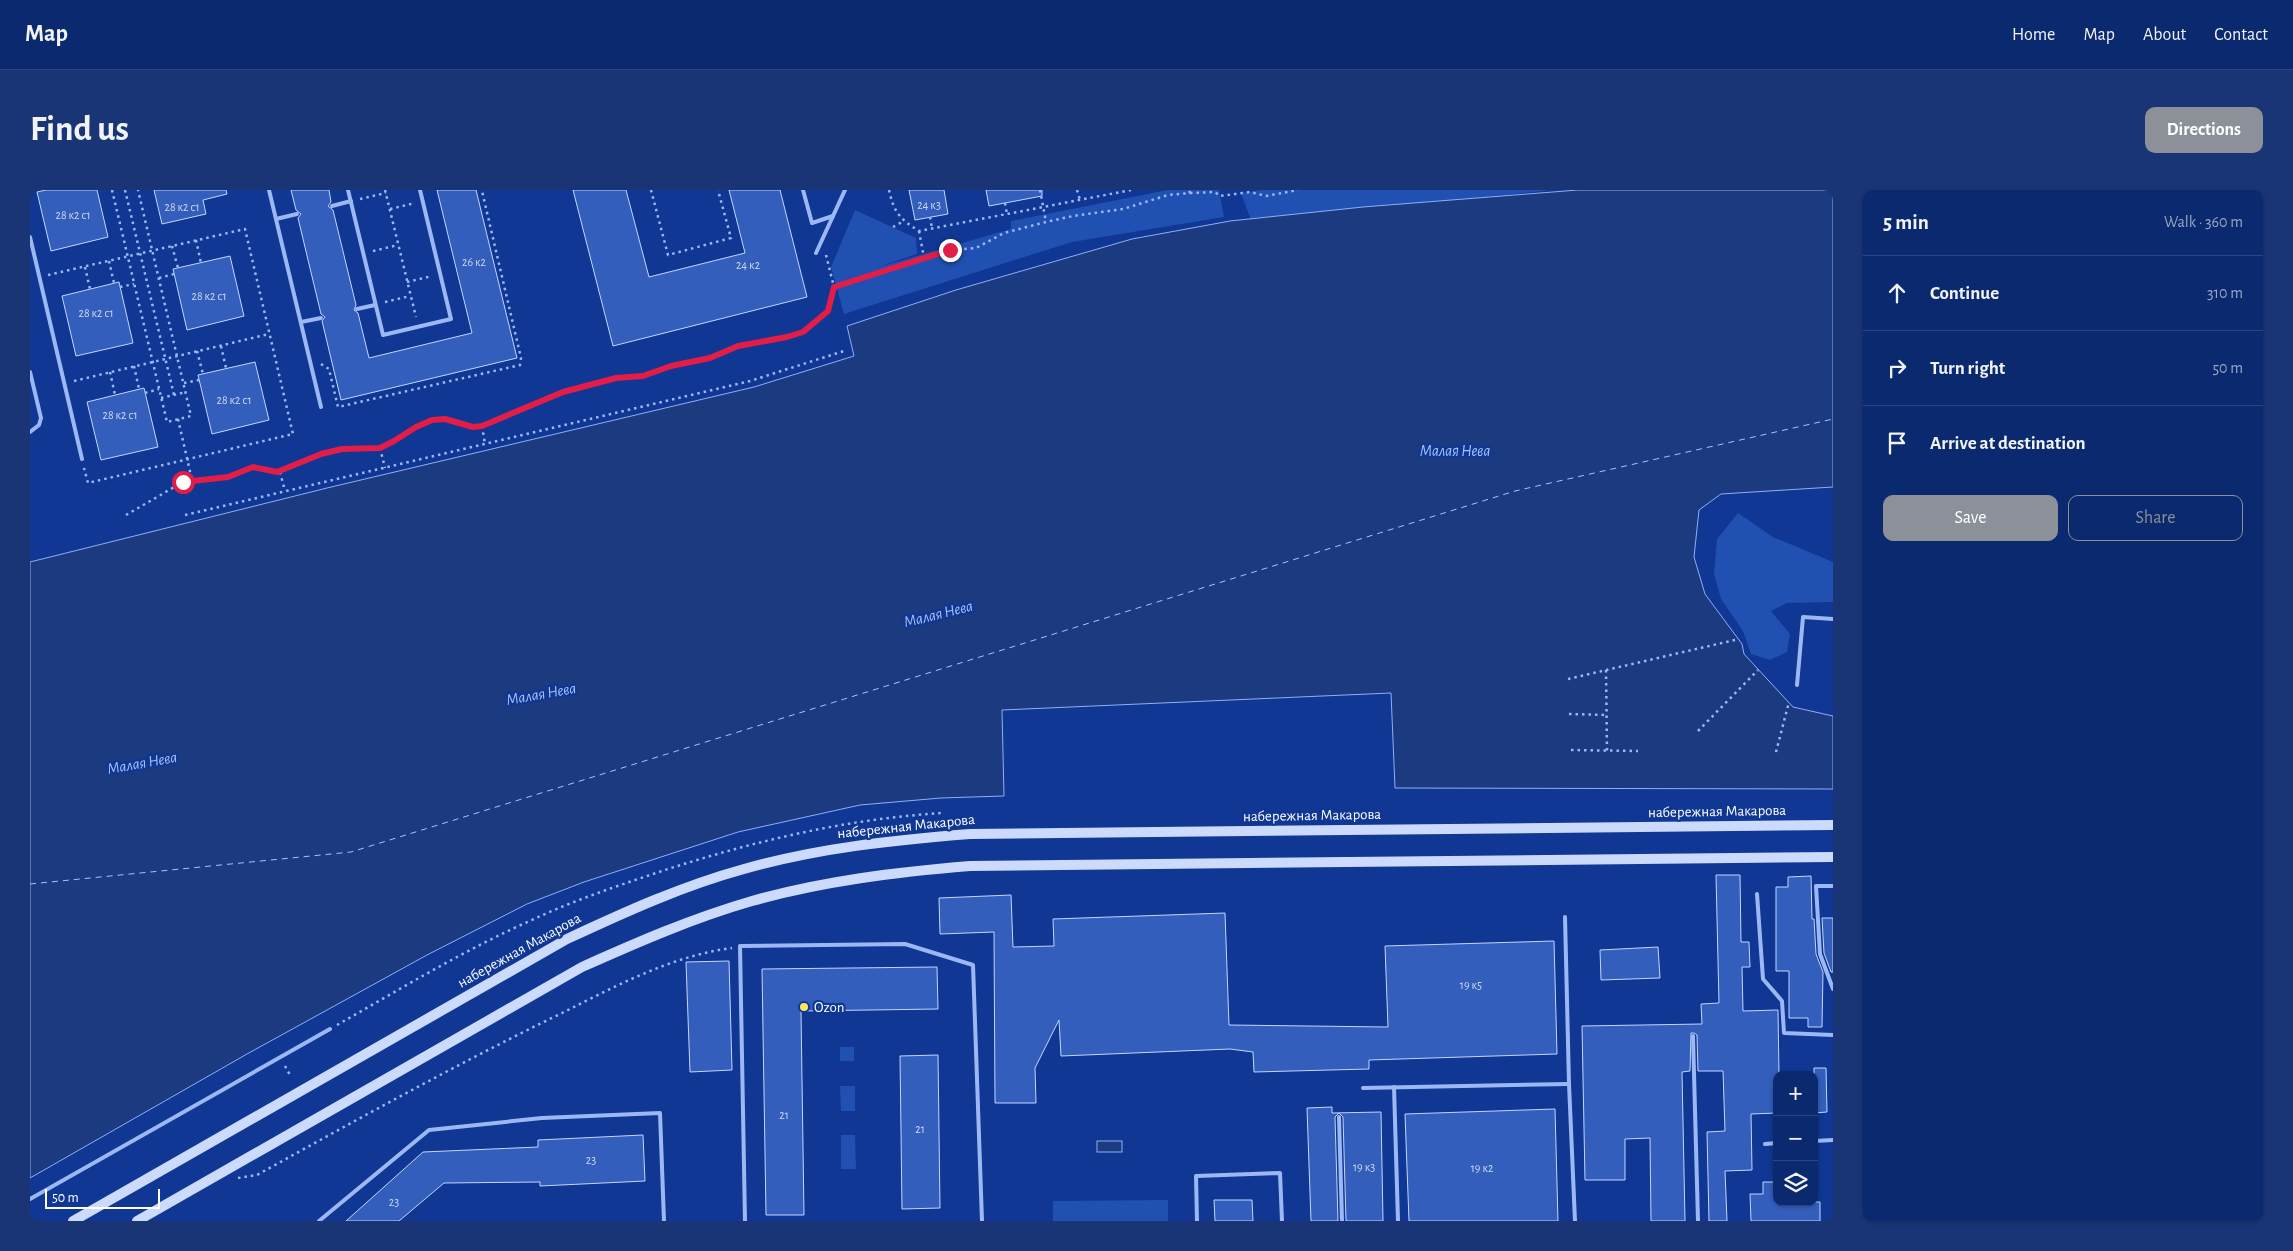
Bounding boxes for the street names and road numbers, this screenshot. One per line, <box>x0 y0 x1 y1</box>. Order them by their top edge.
street label: набережная Макарова <box>1648 803 1786 820</box>
street label: набережная Макарова <box>1243 807 1381 824</box>
street label: набережная Макарова <box>836 812 976 841</box>
street label: набережная Макарова <box>455 910 583 991</box>

